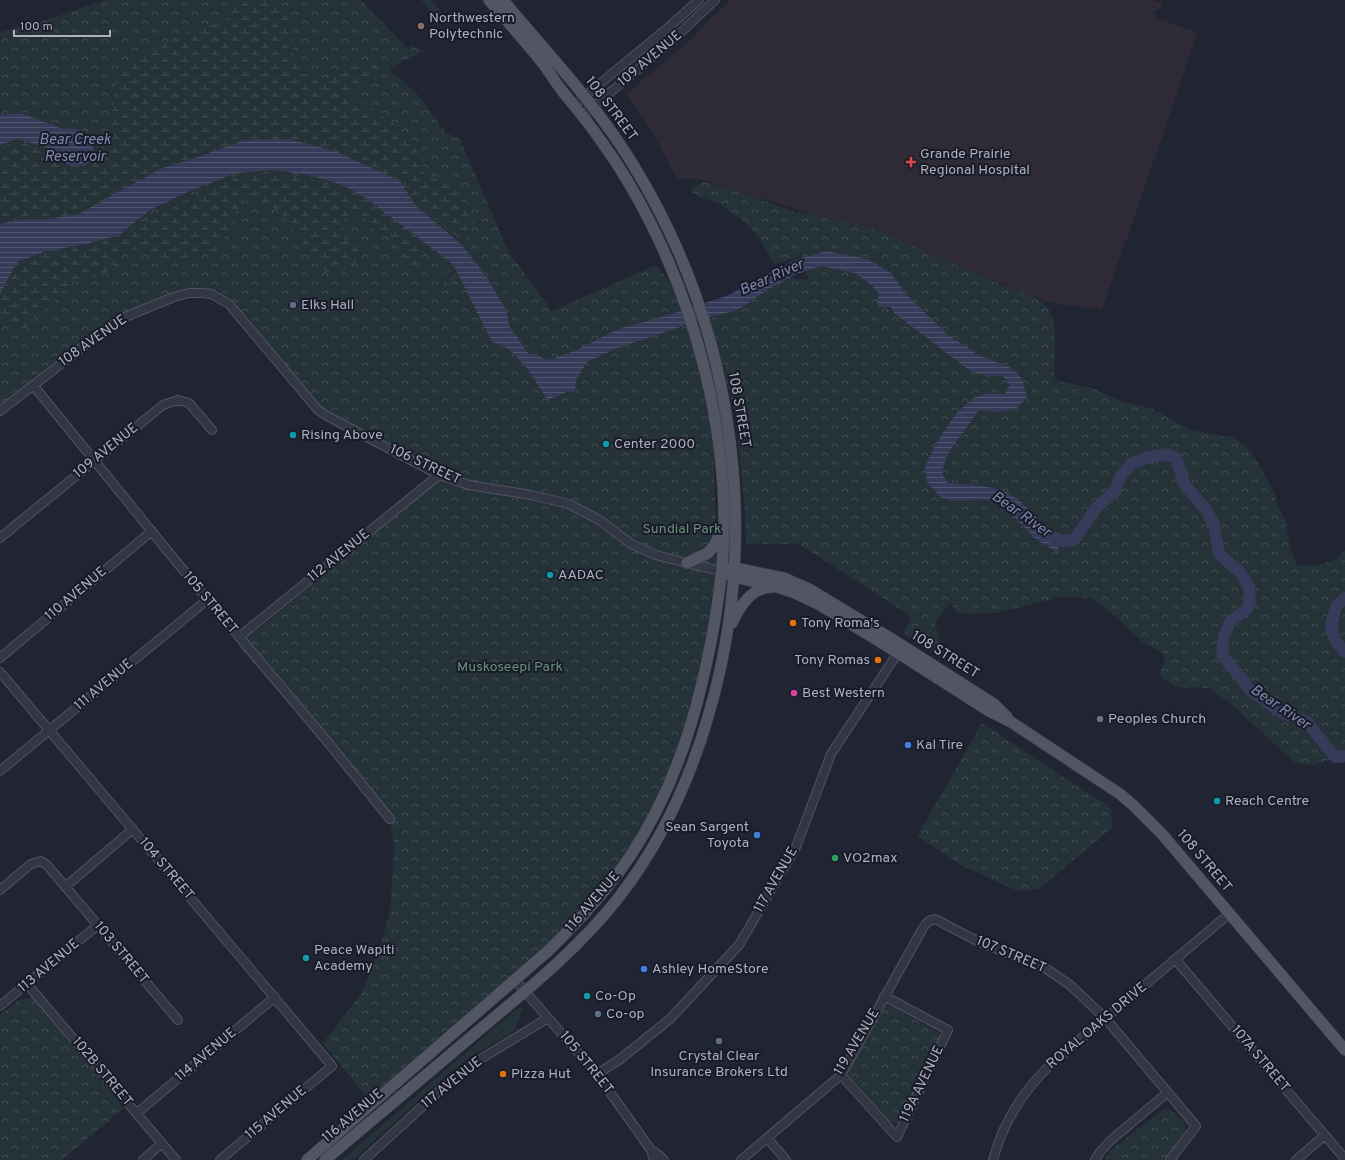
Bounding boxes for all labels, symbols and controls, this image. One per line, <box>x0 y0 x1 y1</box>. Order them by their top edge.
place label: Northwestern Polytechnic <box>429 10 515 43</box>
scale bar <box>14 12 110 38</box>
text: 100 m <box>20 19 53 35</box>
marker: Northwestern Polytechnic <box>416 21 426 31</box>
street label: 109 AVENUE <box>614 27 686 91</box>
street label: 108 STREET <box>581 73 641 145</box>
water label: Bear Creek Reservoir <box>39 131 111 167</box>
place label: Grande Prairie Regional Hospital <box>920 146 1030 179</box>
marker: Grande Prairie Regional Hospital <box>905 156 917 168</box>
water label: Bear River <box>737 255 808 301</box>
place label: Elks Hall <box>301 297 354 314</box>
marker: Elks Hall <box>288 300 298 310</box>
street label: 108 AVENUE <box>56 311 130 371</box>
street label: 108 STREET <box>724 371 754 449</box>
street label: 109 AVENUE <box>70 420 142 482</box>
place label: Rising Above <box>301 427 383 444</box>
marker: Rising Above <box>288 430 298 440</box>
place label: Center 2000 <box>614 436 695 453</box>
marker: Center 2000 <box>601 439 611 449</box>
street label: 106 STREET <box>387 441 463 489</box>
water label: Bear River <box>988 488 1055 543</box>
park label: Sundial Park <box>642 521 722 538</box>
street label: 112 AVENUE <box>304 526 374 586</box>
street label: 110 AVENUE <box>42 563 110 625</box>
place label: AADAC <box>558 567 604 584</box>
street label: 105 STREET <box>179 568 241 638</box>
marker: AADAC <box>545 570 555 580</box>
place label: Tony Roma's <box>801 615 880 632</box>
marker: Tony Roma's <box>788 618 798 628</box>
street label: 108 STREET <box>908 628 982 682</box>
place label: Tony Romas <box>794 652 870 669</box>
street label: 111 AVENUE <box>71 655 137 715</box>
marker: Tony Romas <box>873 655 883 665</box>
park label: Muskoseepi Park <box>457 659 563 676</box>
water label: Bear River <box>1246 681 1315 736</box>
place label: Best Western <box>802 685 885 702</box>
marker: Best Western <box>789 688 799 698</box>
place label: Peoples Church <box>1108 711 1206 728</box>
marker: Peoples Church <box>1095 714 1105 724</box>
place label: Kal Tire <box>916 737 963 754</box>
marker: Kal Tire <box>903 740 913 750</box>
place label: Reach Centre <box>1225 793 1309 810</box>
marker: Reach Centre <box>1212 796 1222 806</box>
place label: Sean Sargent Toyota <box>665 819 749 852</box>
street label: 108 STREET <box>1173 826 1235 896</box>
marker: Sean Sargent Toyota <box>752 830 762 840</box>
street label: 104 STREET <box>135 834 197 904</box>
street label: 117 AVENUE <box>750 844 802 916</box>
place label: VO2max <box>843 850 897 867</box>
marker: VO2max <box>830 853 840 863</box>
street label: 116 AVENUE <box>562 868 624 936</box>
street label: 103 STREET <box>90 918 152 988</box>
street label: 107 STREET <box>974 933 1048 977</box>
street label: 113 AVENUE <box>15 935 83 997</box>
place label: Peace Wapiti Academy <box>314 942 395 975</box>
marker: Peace Wapiti Academy <box>301 953 311 963</box>
place label: Ashley HomeStore <box>652 961 768 978</box>
marker: Ashley HomeStore <box>639 964 649 974</box>
street label: ROYAL OAKS DRIVE <box>1043 979 1151 1073</box>
place label: Co-Op <box>595 988 636 1005</box>
marker: Co-Op <box>582 991 592 1001</box>
place label: Co-op <box>606 1006 644 1023</box>
street label: 119 AVENUE <box>830 1006 884 1078</box>
marker: Co-op <box>593 1009 603 1019</box>
street label: 107A STREET <box>1227 1022 1293 1096</box>
street label: 114 AVENUE <box>172 1024 240 1086</box>
street label: 105 STREET <box>555 1028 617 1098</box>
street label: 102B STREET <box>68 1034 136 1110</box>
marker: Crystal Clear Insurance Brokers Ltd <box>714 1036 724 1046</box>
street label: 119A AVENUE <box>896 1043 948 1125</box>
place label: Crystal Clear Insurance Brokers Ltd <box>650 1048 788 1081</box>
street label: 117 AVENUE <box>418 1053 486 1113</box>
place label: Pizza Hut <box>511 1066 571 1083</box>
marker: Pizza Hut <box>498 1069 508 1079</box>
street label: 115 AVENUE <box>242 1082 310 1144</box>
street label: 116 AVENUE <box>319 1085 387 1147</box>

